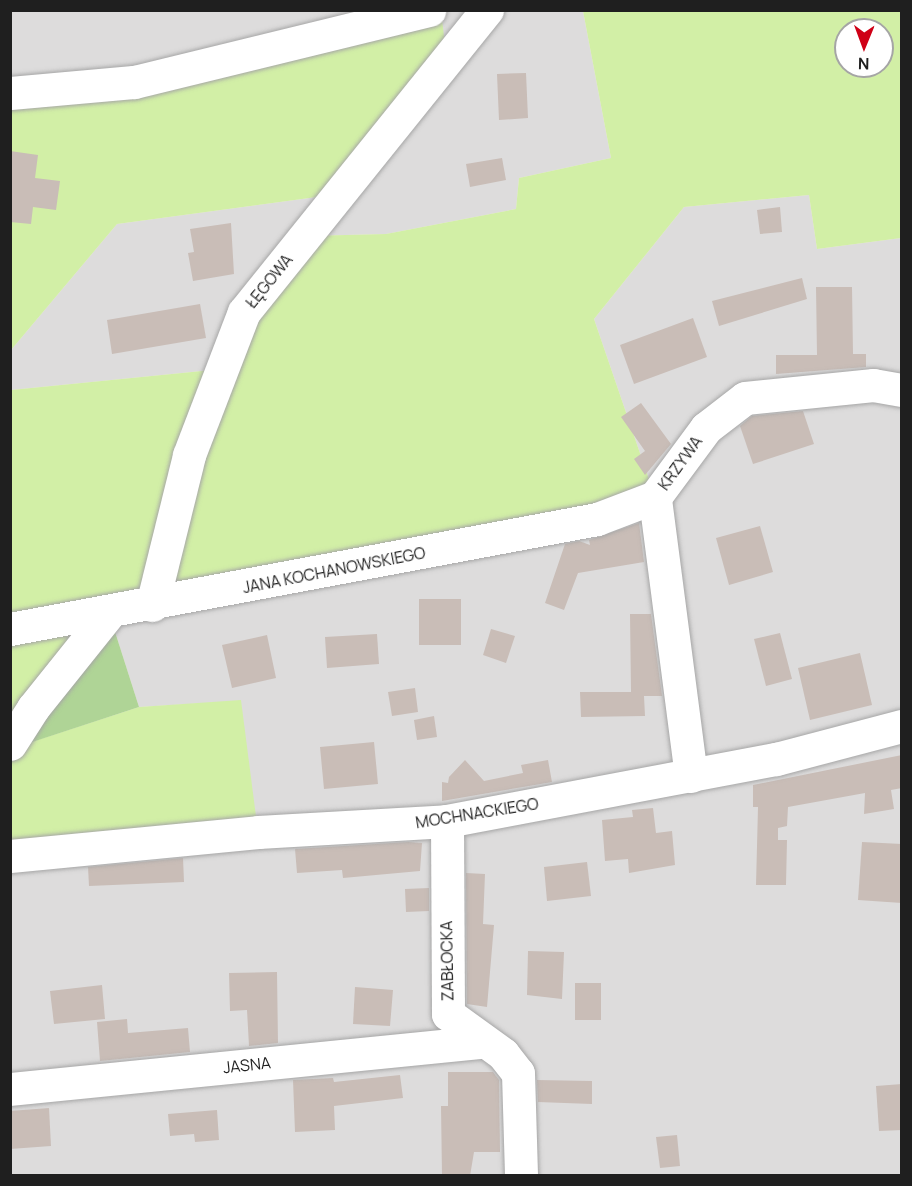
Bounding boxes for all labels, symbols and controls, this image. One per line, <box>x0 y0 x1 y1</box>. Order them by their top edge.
north arrow <box>834 18 894 78</box>
text: N <box>858 53 870 75</box>
street label: ŁĘGOWA <box>241 250 297 312</box>
street label: KRZYWA <box>654 432 706 494</box>
street label: JANA KOCHANOWSKIEGO <box>241 543 427 597</box>
street label: MOCHNACKIEGO <box>414 794 540 832</box>
street label: ZABŁOCKA <box>437 921 457 1001</box>
street label: JASNA <box>222 1053 272 1077</box>

